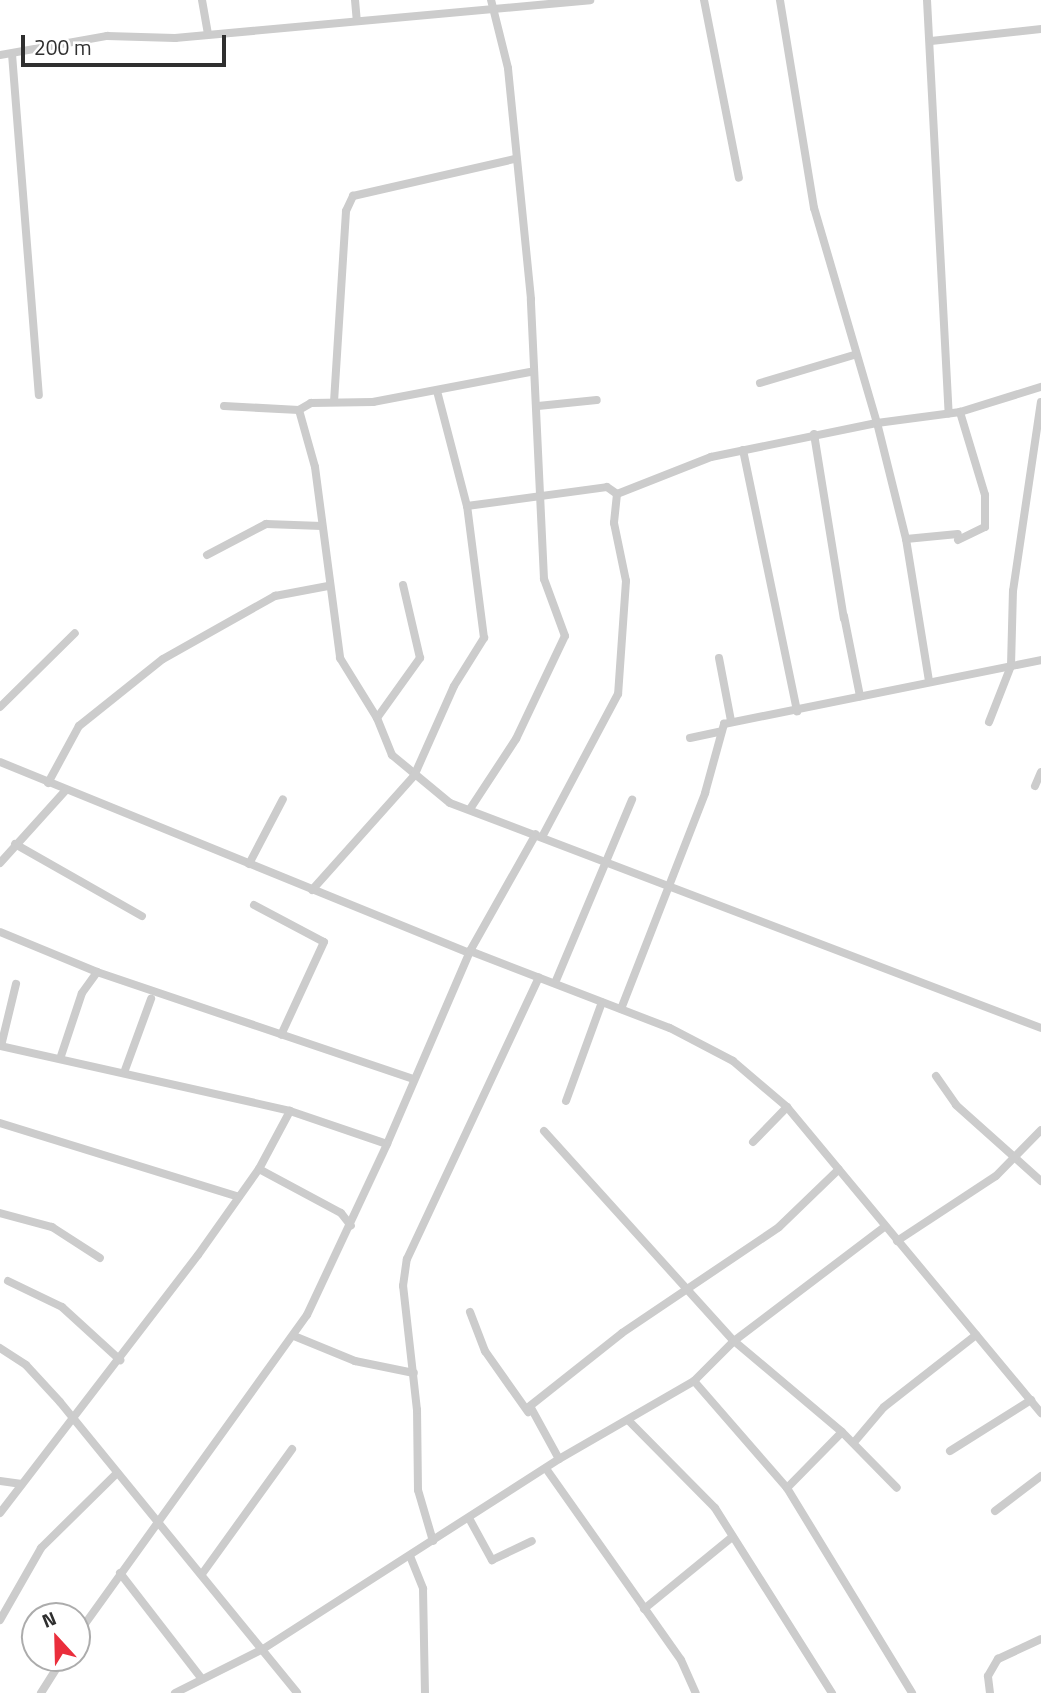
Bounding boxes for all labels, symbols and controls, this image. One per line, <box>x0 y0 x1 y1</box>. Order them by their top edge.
scale bar <box>24 21 229 65</box>
text: 200 m <box>34 31 91 63</box>
north arrow <box>21 1602 91 1672</box>
text: N <box>37 1603 60 1635</box>

